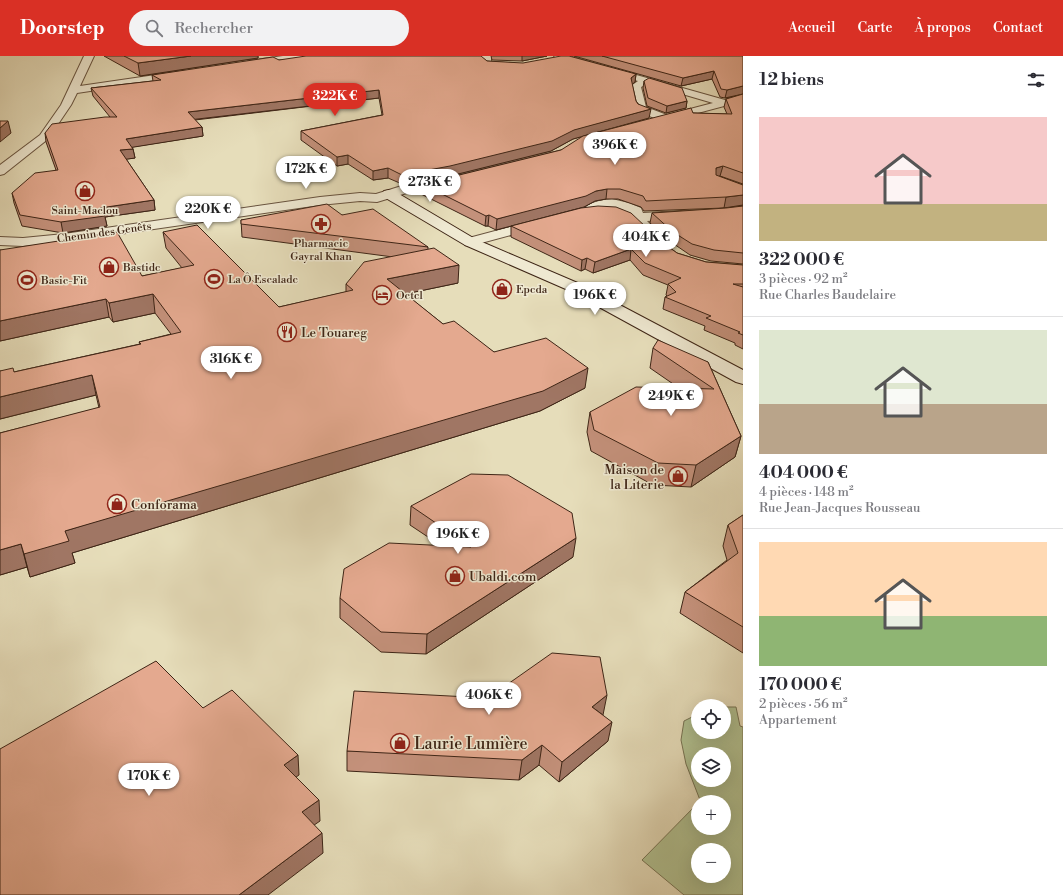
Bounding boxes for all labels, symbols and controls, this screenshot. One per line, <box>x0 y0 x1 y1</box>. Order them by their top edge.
search box <box>129 10 409 46</box>
text: Doorstep <box>20 16 105 40</box>
icon: search <box>143 17 165 39</box>
text: Rechercher <box>175 19 253 38</box>
text: Accueil <box>788 19 835 37</box>
text: Carte <box>857 19 892 37</box>
text: À propos <box>914 19 971 37</box>
text: Contact <box>993 19 1043 37</box>
text: 12 biens <box>759 69 824 91</box>
icon: filters <box>1025 69 1047 91</box>
pin: 322K € <box>302 83 368 117</box>
text: 322K € <box>312 88 358 104</box>
pin: 396K € <box>582 132 648 166</box>
text: 396K € <box>592 137 638 153</box>
icon: home <box>867 143 939 215</box>
pin: 172K € <box>273 156 339 190</box>
text: 172K € <box>285 161 327 177</box>
pin: 273K € <box>397 169 463 203</box>
text: 273K € <box>408 174 452 190</box>
shop icon: Saint-Maclou <box>74 180 96 202</box>
pin: 220K € <box>175 196 241 230</box>
text: 220K € <box>185 201 231 217</box>
place label: Saint-Maclou <box>52 204 119 218</box>
pharmacy icon: Pharmacie Gayral Khan <box>310 213 332 235</box>
street label: Chemin des Genêts <box>56 219 152 247</box>
pin: 404K € <box>613 224 679 258</box>
text: 404K € <box>622 229 670 245</box>
place label: Pharmacie Gayral Khan <box>290 237 352 264</box>
text: 322 000 € <box>759 249 844 271</box>
shop icon: Bastide <box>98 256 120 278</box>
place label: Bastide <box>122 261 161 275</box>
sports icon: La Ô Escalade <box>203 268 225 290</box>
sports icon: Basic-Fit <box>16 269 38 291</box>
text: 3 pièces · 92 m² <box>759 271 847 287</box>
place label: La Ô Escalade <box>228 272 299 287</box>
place label: Basic-Fit <box>40 274 87 288</box>
shop icon: Epeda <box>491 278 513 300</box>
pin: 196K € <box>562 282 628 316</box>
place label: Epeda <box>516 283 548 297</box>
hotel icon: Octel <box>371 284 393 306</box>
text: 196K € <box>573 287 617 303</box>
text: Rue Charles Baudelaire <box>759 287 896 303</box>
place label: Octel <box>396 289 424 303</box>
restaurant icon: Le Touareg <box>276 321 298 343</box>
place label: Le Touareg <box>301 325 367 341</box>
pin: 316K € <box>198 346 264 380</box>
text: 316K € <box>210 351 252 367</box>
icon: home <box>867 356 939 428</box>
pin: 249K € <box>638 383 704 417</box>
text: 249K € <box>648 388 694 404</box>
place label: Maison de la Literie <box>604 462 664 493</box>
text: 404 000 € <box>759 462 848 484</box>
shop icon: Maison de la Literie <box>667 465 689 487</box>
text: 4 pièces · 148 m² <box>759 484 854 500</box>
shop icon: Conforama <box>106 493 128 515</box>
place label: Conforama <box>131 497 197 513</box>
text: Rue Jean-Jacques Rousseau <box>759 500 921 516</box>
pin: 196K € <box>425 521 491 555</box>
text: 196K € <box>436 526 480 542</box>
shop icon: Ubaldi.com <box>444 565 466 587</box>
icon: home <box>867 568 939 640</box>
place label: Ubaldi.com <box>469 569 537 585</box>
text: 170 000 € <box>759 674 842 696</box>
pin: 406K € <box>456 682 522 716</box>
text: 406K € <box>465 687 513 703</box>
text: 2 pièces · 56 m² <box>759 696 847 712</box>
map controls <box>691 699 731 883</box>
button: locate <box>691 699 731 739</box>
text: Appartement <box>759 712 837 728</box>
shop icon: Laurie Lumière <box>389 732 411 754</box>
place label: Laurie Lumière <box>414 734 528 754</box>
button: layers <box>691 747 731 787</box>
pin: 170K € <box>116 763 182 797</box>
text: 170K € <box>127 768 171 784</box>
button: + <box>691 795 731 835</box>
button: − <box>691 843 731 883</box>

